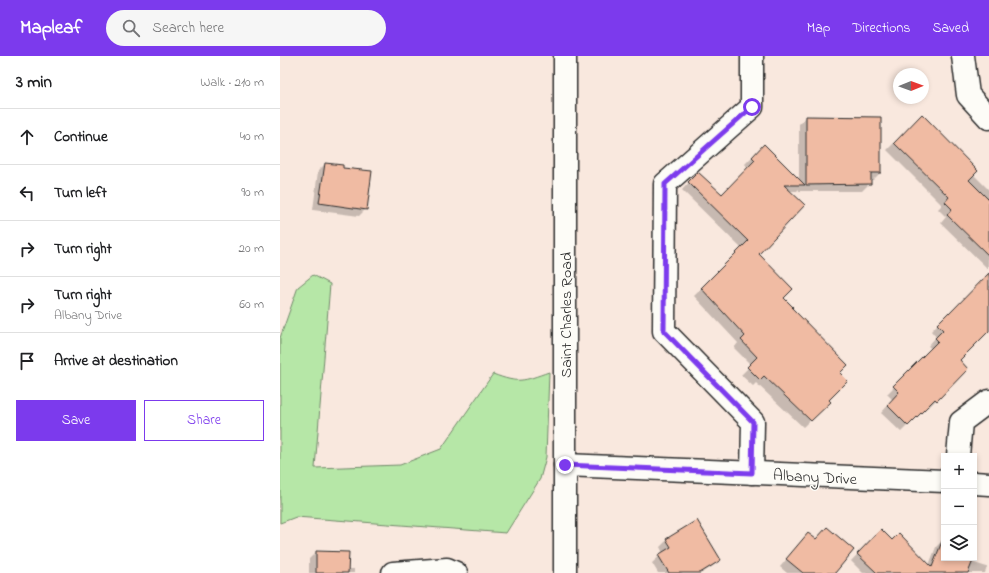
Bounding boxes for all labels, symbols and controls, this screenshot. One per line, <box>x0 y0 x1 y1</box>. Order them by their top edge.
search box <box>106 10 386 46</box>
text: Mapleaf <box>20 15 82 42</box>
icon: search <box>120 17 142 39</box>
text: Search here <box>152 17 224 39</box>
text: Map <box>807 18 830 39</box>
text: Directions <box>852 18 910 39</box>
text: Saved <box>932 18 969 39</box>
north arrow <box>893 68 929 104</box>
text: 3 min <box>16 70 52 95</box>
text: Walk · 210 m <box>200 73 264 92</box>
route start <box>743 98 761 116</box>
icon: ahead <box>16 126 38 148</box>
text: Continue <box>54 126 108 148</box>
text: 40 m <box>240 127 264 146</box>
icon: left <box>16 182 38 204</box>
text: Turn left <box>54 182 107 204</box>
text: 90 m <box>241 183 264 202</box>
icon: right <box>16 238 38 260</box>
text: Turn right <box>54 238 112 260</box>
text: 20 m <box>239 239 264 258</box>
street label: Saint Charles Road <box>555 252 579 378</box>
text: Turn right <box>54 284 112 306</box>
icon: right <box>16 294 38 316</box>
text: 60 m <box>239 295 264 314</box>
text: Albany Drive <box>54 306 122 325</box>
icon: arrive <box>16 350 38 372</box>
text: Arrive at destination <box>54 350 178 372</box>
button: Save <box>16 400 136 441</box>
button: Share <box>144 400 264 441</box>
map controls <box>941 453 977 561</box>
button: + <box>941 453 977 489</box>
route end <box>556 456 574 474</box>
street label: Albany Drive <box>772 464 858 492</box>
button: − <box>941 489 977 525</box>
button: layers <box>941 525 977 561</box>

